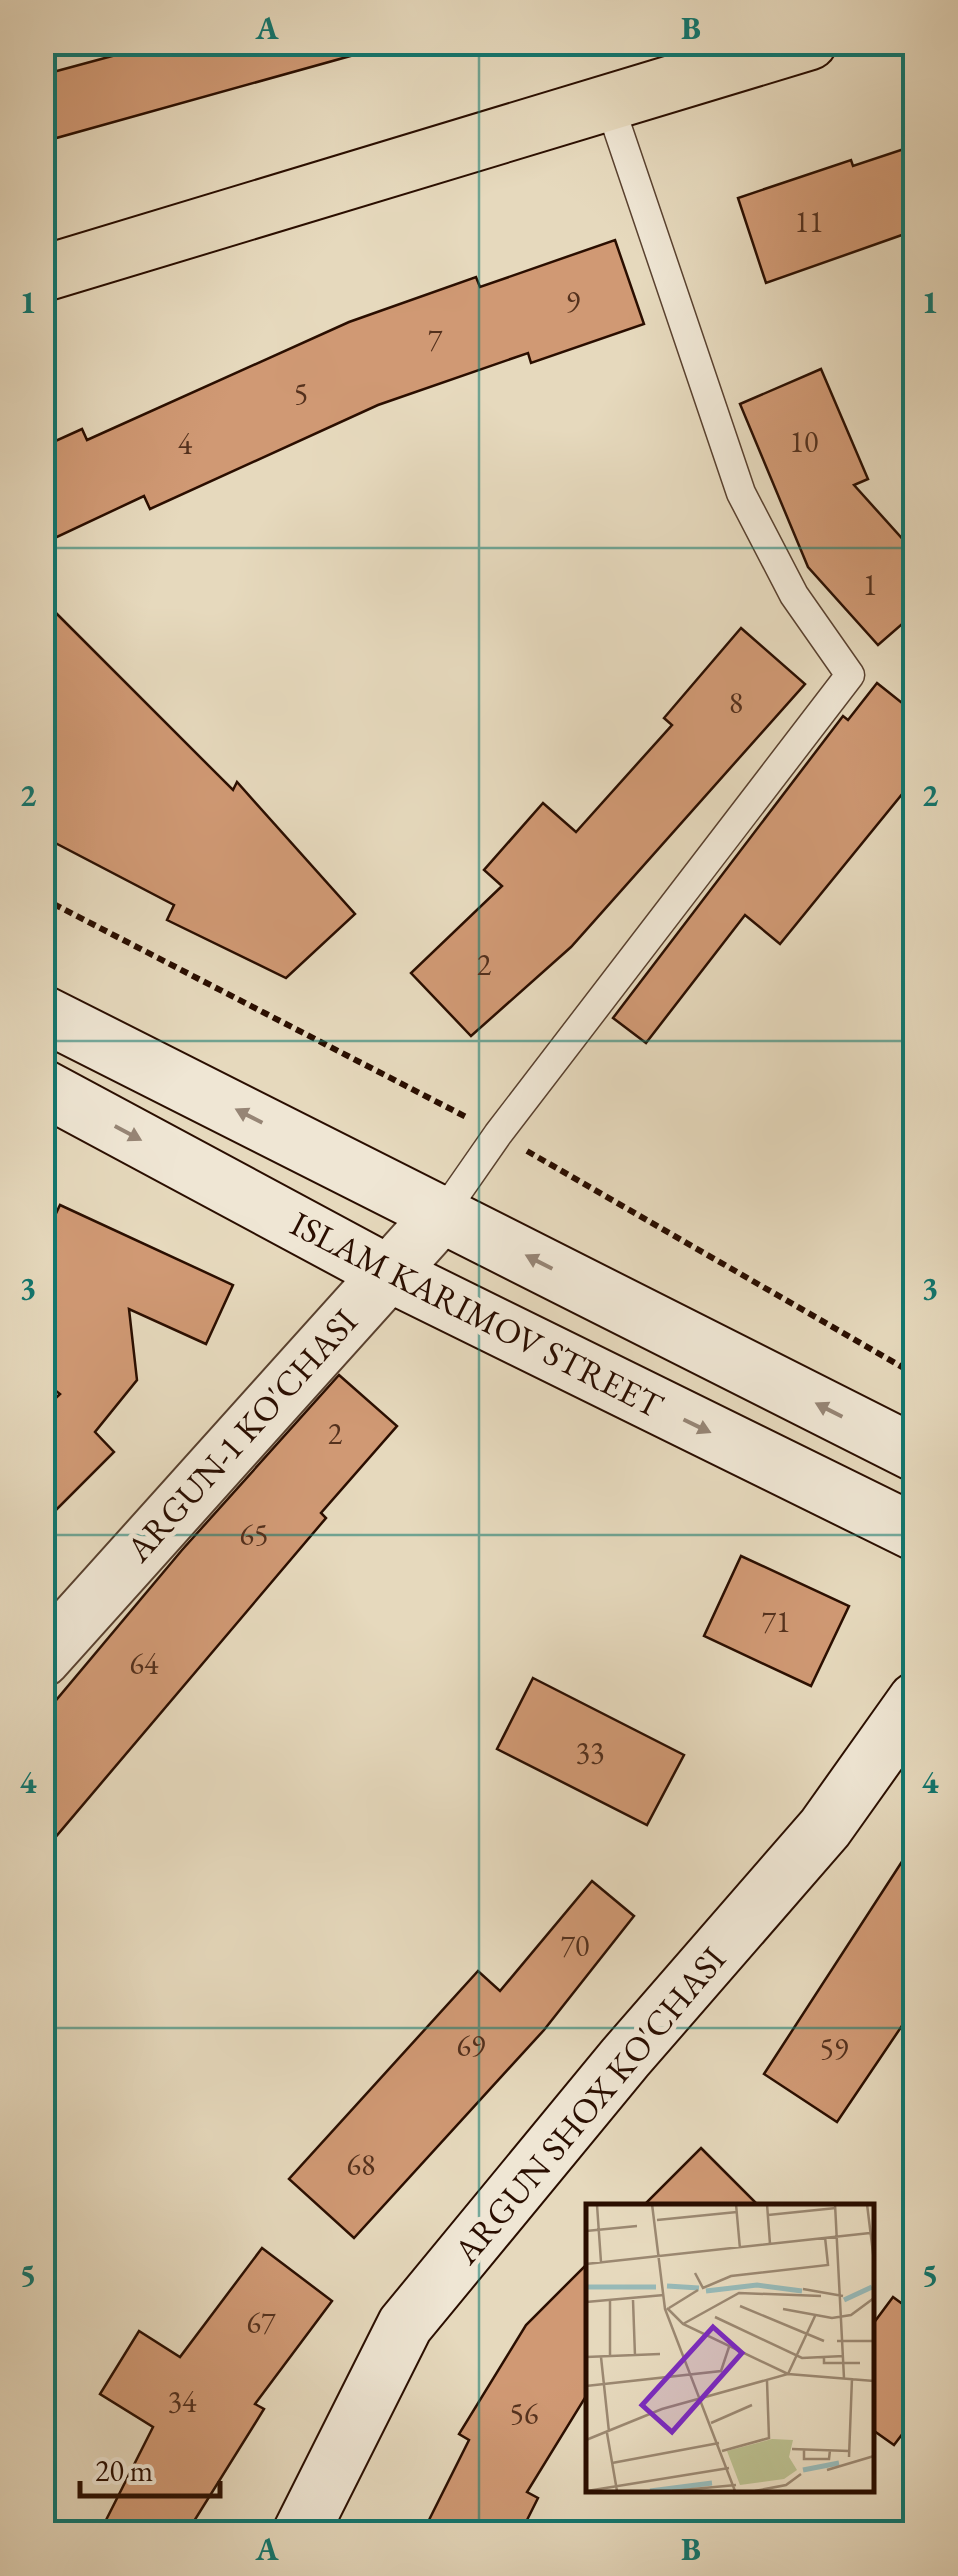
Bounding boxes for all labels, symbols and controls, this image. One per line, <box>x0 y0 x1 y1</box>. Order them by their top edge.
text: A <box>254 7 279 49</box>
text: B <box>681 7 701 49</box>
house number: 11 <box>795 202 823 241</box>
text: 1 <box>20 281 36 323</box>
text: 1 <box>922 281 938 323</box>
house number: 9 <box>566 282 580 321</box>
house number: 7 <box>428 320 443 359</box>
house number: 5 <box>294 374 308 413</box>
house number: 10 <box>790 422 818 461</box>
house number: 4 <box>178 424 193 463</box>
house number: 1 <box>863 565 877 604</box>
house number: 8 <box>729 683 743 722</box>
text: 2 <box>20 774 37 816</box>
text: 2 <box>922 774 939 816</box>
house number: 2 <box>477 945 492 984</box>
one-way arrow <box>234 1108 263 1125</box>
one-way arrow <box>114 1124 143 1141</box>
street label: ISLAM KARIMOV STREET <box>283 1201 671 1428</box>
one-way arrow <box>524 1254 553 1271</box>
text: 3 <box>20 1267 36 1309</box>
text: 3 <box>922 1267 938 1309</box>
street label: ARGUN-1 KO'CHASI <box>115 1299 366 1571</box>
one-way arrow <box>814 1402 843 1419</box>
house number: 2 <box>328 1414 343 1453</box>
one-way arrow <box>683 1417 712 1434</box>
house number: 65 <box>240 1515 268 1554</box>
house number: 71 <box>762 1602 790 1641</box>
house number: 64 <box>130 1644 159 1683</box>
house number: 33 <box>576 1733 604 1772</box>
text: 4 <box>20 1761 38 1803</box>
text: 4 <box>922 1761 940 1803</box>
house number: 70 <box>561 1926 589 1965</box>
street label: ARGUN SHOX KO'CHASI <box>442 1937 735 2274</box>
house number: 69 <box>457 2026 485 2065</box>
house number: 59 <box>820 2029 848 2068</box>
house number: 68 <box>347 2145 375 2184</box>
inset map <box>586 2204 873 2491</box>
text: 5 <box>20 2254 36 2296</box>
text: 5 <box>922 2254 938 2296</box>
house number: 67 <box>247 2303 276 2342</box>
house number: 34 <box>168 2382 197 2421</box>
house number: 56 <box>510 2394 538 2433</box>
scale bar <box>80 2436 220 2498</box>
text: 20 m <box>95 2451 153 2490</box>
text: A <box>254 2528 279 2570</box>
text: B <box>681 2528 701 2570</box>

